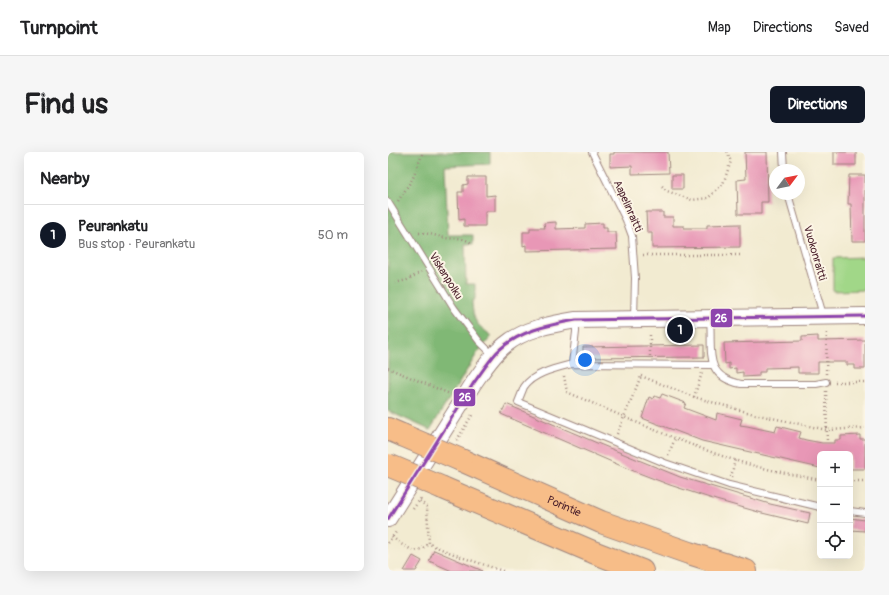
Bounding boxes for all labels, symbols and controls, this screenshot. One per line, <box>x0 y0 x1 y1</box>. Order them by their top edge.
text: Turnpoint <box>20 16 98 40</box>
text: Map <box>708 19 731 36</box>
text: Directions <box>753 19 812 36</box>
text: Saved <box>834 19 869 36</box>
button: Directions <box>770 86 865 123</box>
text: Find us <box>24 87 108 122</box>
north arrow <box>769 164 805 200</box>
text: Nearby <box>40 168 89 189</box>
street label: Aapelinraitti <box>611 178 645 234</box>
text: Peurankatu <box>78 217 148 236</box>
street label: Vuokonraitti <box>801 224 829 282</box>
text: 1 <box>50 227 56 243</box>
text: 50 m <box>318 227 348 243</box>
text: Bus stop · Peurankatu <box>78 236 195 252</box>
street label: Viskanpolku <box>426 250 466 302</box>
line badge: 26 <box>710 308 733 328</box>
text: 26 <box>715 312 728 325</box>
pin: 1 <box>667 315 693 345</box>
your location <box>575 350 595 370</box>
line badge: 26 <box>453 388 476 407</box>
text: 26 <box>459 391 472 404</box>
map controls <box>817 451 853 559</box>
button: + <box>817 451 853 487</box>
button: − <box>817 487 853 523</box>
street label: Porintie <box>545 493 584 519</box>
button: locate <box>817 523 853 559</box>

